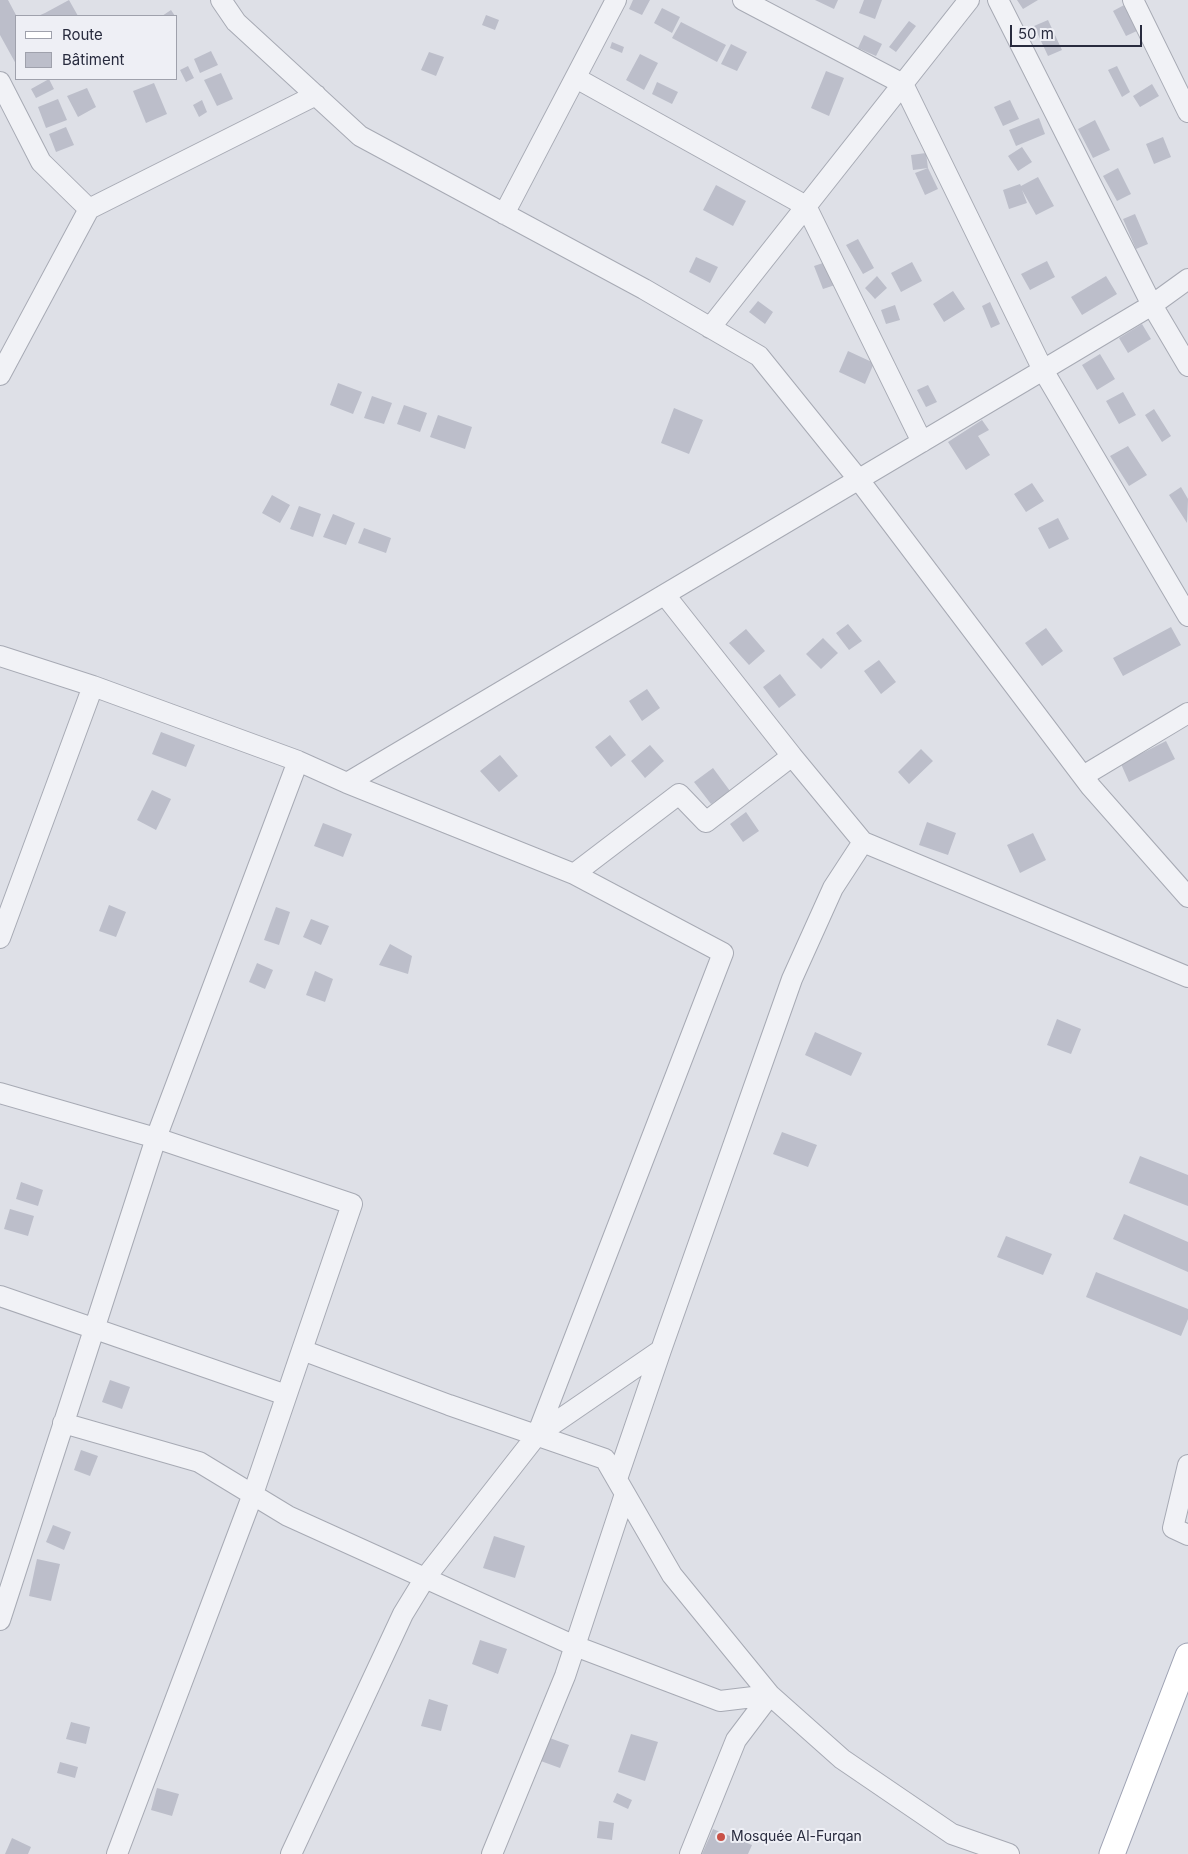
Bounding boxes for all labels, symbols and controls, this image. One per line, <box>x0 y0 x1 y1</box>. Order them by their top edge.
legend <box>15 15 178 80</box>
scale bar <box>1013 15 1146 47</box>
text: 50 m <box>1018 24 1054 43</box>
text: Route <box>62 25 103 44</box>
text: Bâtiment <box>62 50 124 69</box>
place label: Mosquée Al-Furqan <box>731 1829 862 1845</box>
marker: Mosquée Al-Furqan <box>715 1831 727 1843</box>

